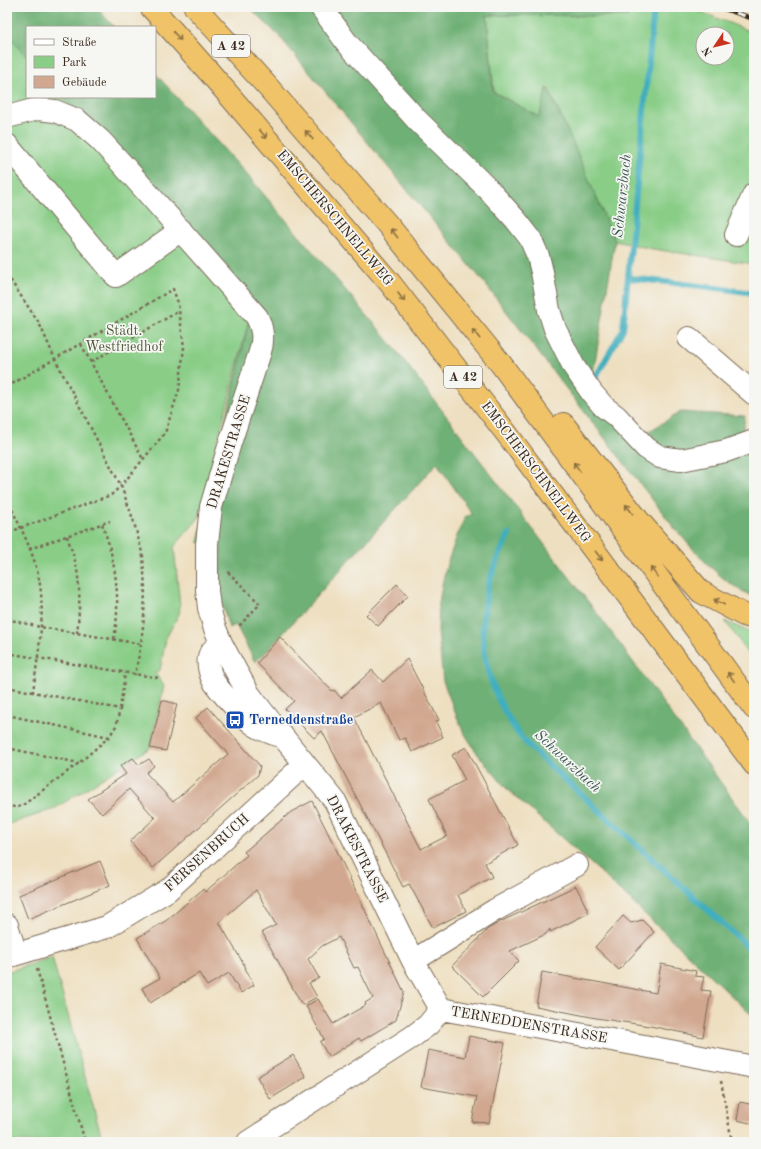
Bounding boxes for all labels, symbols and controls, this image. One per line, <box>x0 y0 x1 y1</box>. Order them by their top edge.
legend <box>26 26 156 98</box>
north arrow <box>695 26 735 66</box>
one-way arrow <box>172 31 182 41</box>
road number: A 42 <box>212 35 250 57</box>
text: Straße <box>62 37 97 49</box>
text: N <box>701 44 715 57</box>
text: Park <box>62 57 87 69</box>
text: Gebäude <box>62 77 107 89</box>
one-way arrow <box>258 128 267 139</box>
one-way arrow <box>305 129 314 140</box>
street label: EMSCHERSCHNELLWEG <box>274 147 396 289</box>
water label: Schwarzbach <box>611 153 635 239</box>
one-way arrow <box>390 228 399 239</box>
one-way arrow <box>397 292 405 303</box>
park label: Städt. Westfriedhof <box>85 324 164 354</box>
one-way arrow <box>472 328 481 339</box>
road number: A 42 <box>444 366 482 388</box>
street label: DRAKESTRASSE <box>205 393 253 511</box>
street label: EMSCHERSCHNELLWEG <box>479 399 593 545</box>
one-way arrow <box>573 462 581 473</box>
one-way arrow <box>625 504 633 515</box>
one-way arrow <box>595 550 603 561</box>
one-way arrow <box>650 567 658 578</box>
one-way arrow <box>713 598 725 605</box>
one-way arrow <box>727 671 735 682</box>
bus stop icon: Terneddenstraße <box>224 709 246 731</box>
place label: Terneddenstraße <box>249 713 353 727</box>
water label: Schwarzbach <box>531 728 603 797</box>
street label: DRAKESTRASSE <box>324 793 390 905</box>
street label: FERSENBRUCH <box>162 812 252 894</box>
street label: TERNEDDENSTRASSE <box>450 1004 608 1046</box>

